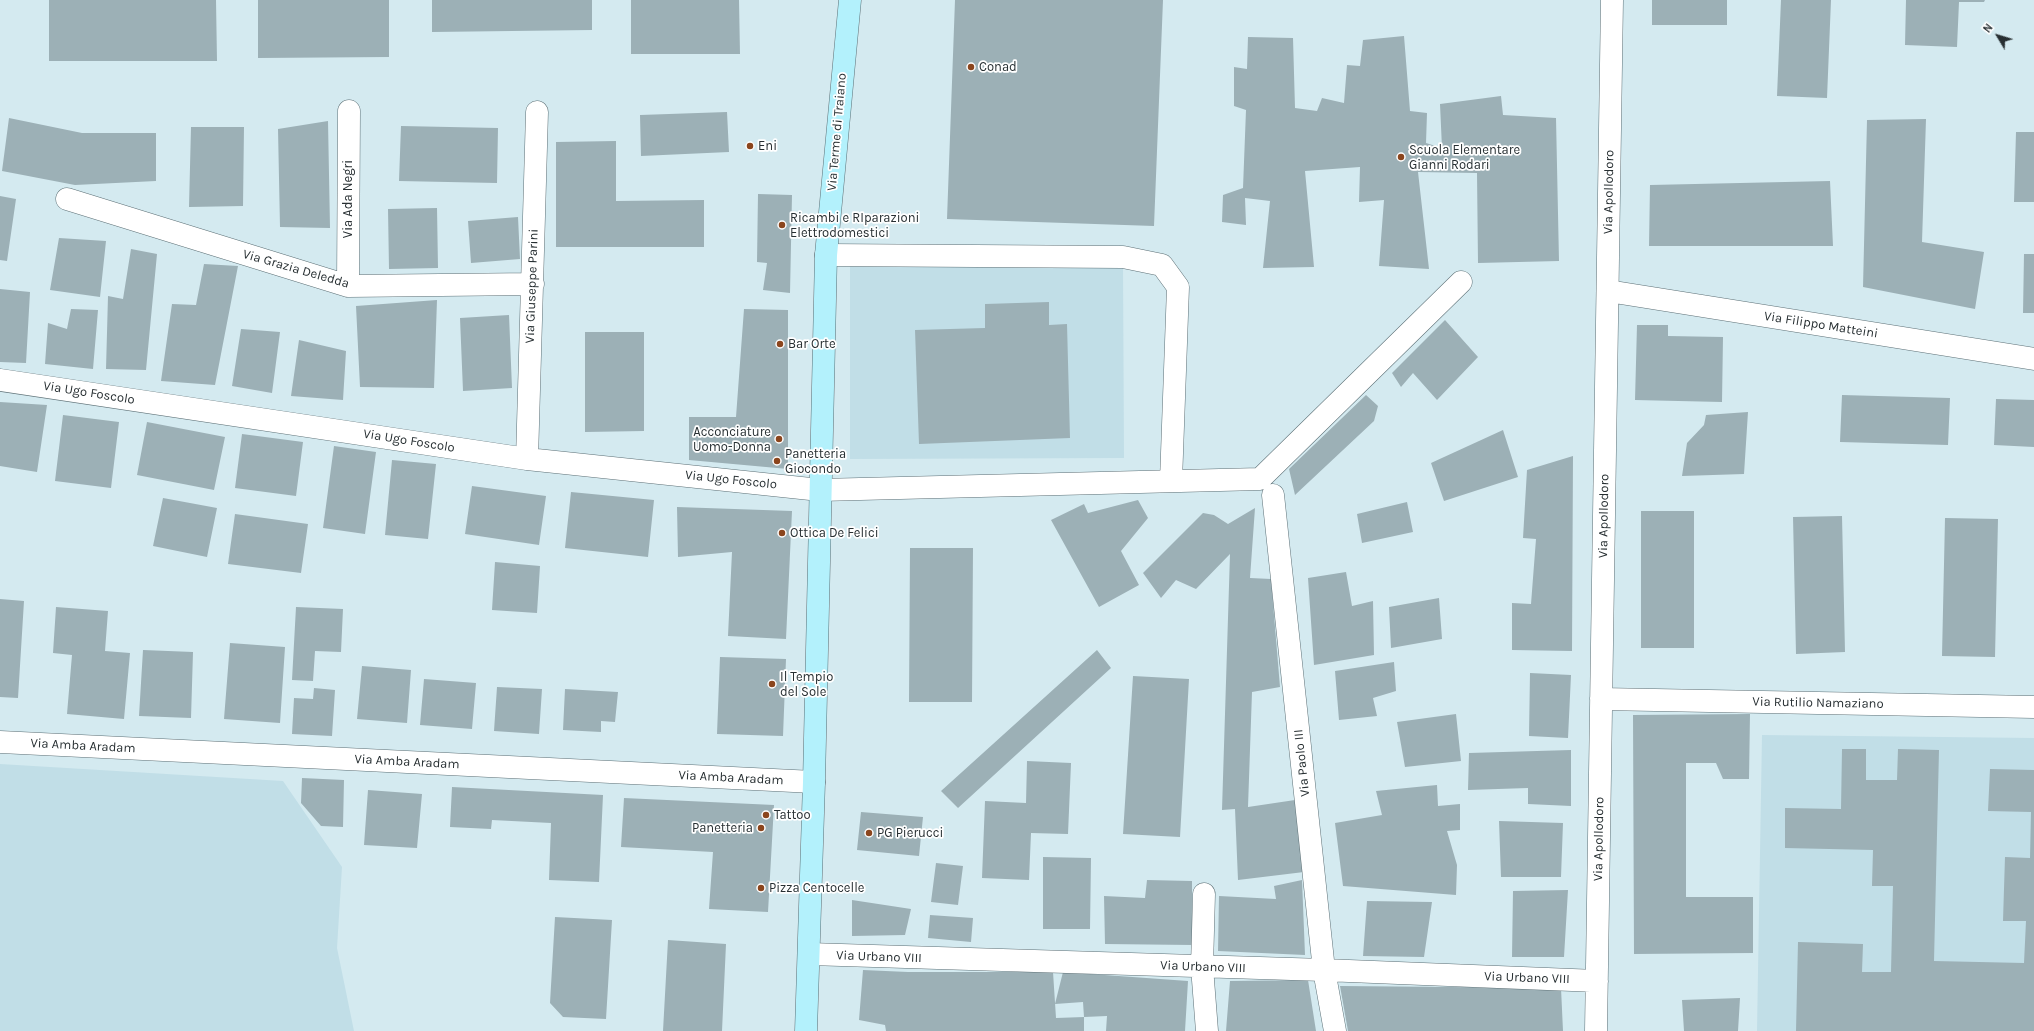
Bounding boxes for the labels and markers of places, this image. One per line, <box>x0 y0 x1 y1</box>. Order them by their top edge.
place label: Conad <box>979 59 1017 75</box>
marker: Conad <box>966 62 976 72</box>
place label: Eni <box>758 138 777 154</box>
marker: Eni <box>745 141 755 151</box>
place label: Scuola Elementare Gianni Rodari <box>1409 142 1520 173</box>
marker: Scuola Elementare Gianni Rodari <box>1396 152 1406 162</box>
place label: Ricambi e RIparazioni Elettrodomestici <box>790 210 919 241</box>
marker: Ricambi e RIparazioni Elettrodomestici <box>777 220 787 230</box>
place label: Bar Orte <box>788 336 836 352</box>
marker: Bar Orte <box>775 339 785 349</box>
place label: Acconciature Uomo-Donna <box>693 424 771 455</box>
marker: Acconciature Uomo-Donna <box>774 434 784 444</box>
place label: Panetteria Giocondo <box>785 446 846 477</box>
marker: Panetteria Giocondo <box>772 456 782 466</box>
place label: Ottica De Felici <box>790 525 879 541</box>
marker: Ottica De Felici <box>777 528 787 538</box>
place label: Il Tempio del Sole <box>780 669 833 700</box>
marker: Il Tempio del Sole <box>767 679 777 689</box>
place label: Tattoo <box>774 807 811 823</box>
marker: Tattoo <box>761 810 771 820</box>
place label: Panetteria <box>692 820 753 836</box>
marker: Panetteria <box>756 823 766 833</box>
place label: PG Pierucci <box>877 825 943 841</box>
marker: PG Pierucci <box>864 828 874 838</box>
place label: Pizza Centocelle <box>769 880 864 896</box>
marker: Pizza Centocelle <box>756 883 766 893</box>

